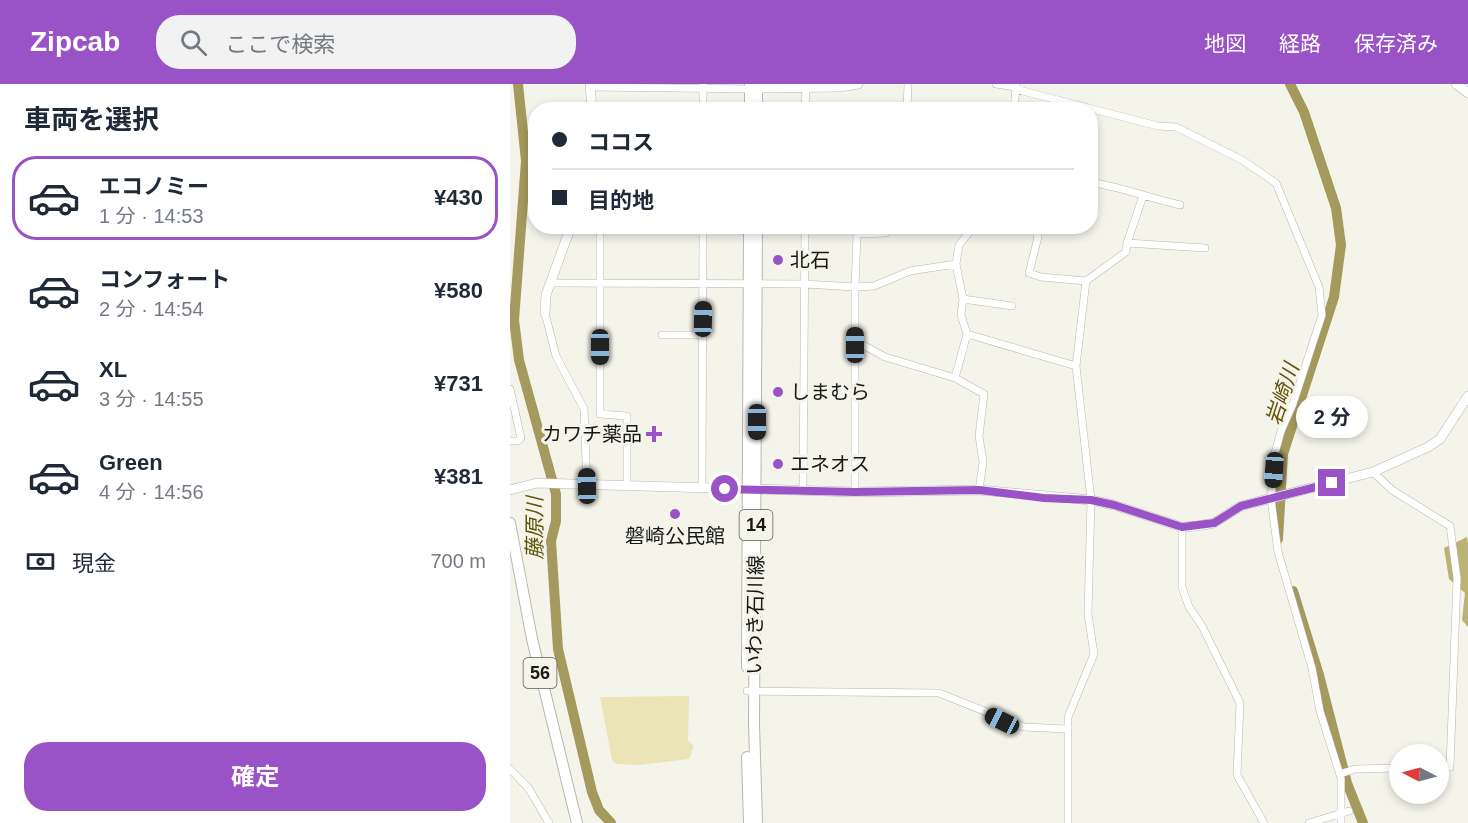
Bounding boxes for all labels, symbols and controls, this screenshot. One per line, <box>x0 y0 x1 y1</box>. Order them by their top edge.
search box <box>156 15 576 69</box>
text: Zipcab <box>30 26 120 57</box>
icon: search <box>177 26 210 59</box>
text: ここで検索 <box>225 32 335 57</box>
text: 地図 <box>1204 32 1246 55</box>
text: 経路 <box>1279 32 1321 55</box>
text: 保存済み <box>1354 32 1438 55</box>
text: 車両を選択 <box>24 105 159 135</box>
text: ココス <box>588 130 654 155</box>
icon: car <box>27 171 81 225</box>
text: エコノミー <box>99 174 209 199</box>
text: ¥430 <box>434 185 483 210</box>
text: 目的地 <box>588 188 654 213</box>
text: 1 分 · 14:53 <box>99 205 204 227</box>
place label: 北石 <box>790 249 830 271</box>
marker: 北石 <box>771 253 785 267</box>
icon: car <box>27 264 81 318</box>
text: コンフォート <box>99 267 230 292</box>
text: ¥580 <box>434 278 483 303</box>
text: 2 分 · 14:54 <box>99 298 204 320</box>
car <box>694 301 712 337</box>
car <box>846 327 864 363</box>
car <box>591 329 609 365</box>
icon: car <box>27 357 81 411</box>
text: XL <box>99 357 127 382</box>
water label: 岩崎川 <box>1261 359 1303 428</box>
text: ¥731 <box>434 371 483 396</box>
place label: しまむら <box>790 381 870 403</box>
marker: しまむら <box>771 385 785 399</box>
text: 3 分 · 14:55 <box>99 388 204 410</box>
callout: 2 分 <box>1296 396 1368 438</box>
car <box>748 404 766 440</box>
text: 2 分 <box>1314 406 1350 428</box>
place label: カワチ薬品 <box>542 423 642 445</box>
marker: カワチ薬品 <box>647 427 661 441</box>
icon: car <box>27 450 81 504</box>
text: Green <box>99 450 163 475</box>
car <box>1264 451 1284 489</box>
place label: エネオス <box>790 453 870 475</box>
marker: エネオス <box>771 457 785 471</box>
text: ¥381 <box>434 464 483 489</box>
car <box>578 468 596 504</box>
route end <box>1318 469 1345 496</box>
route start <box>711 475 738 502</box>
text: 4 分 · 14:56 <box>99 481 204 503</box>
water label: 藤原川 <box>523 495 546 560</box>
marker: 磐崎公民館 <box>668 507 682 521</box>
road number: 14 <box>740 510 772 540</box>
place label: 磐崎公民館 <box>625 525 725 547</box>
icon: cash <box>24 545 57 578</box>
text: 700 m <box>430 550 486 572</box>
text: 現金 <box>72 551 116 576</box>
street label: いわき石川線 <box>743 555 767 675</box>
road number: 56 <box>524 658 556 688</box>
car <box>982 705 1022 737</box>
button: 確定 <box>24 742 486 811</box>
north arrow <box>1389 744 1449 804</box>
map controls <box>1389 744 1449 804</box>

